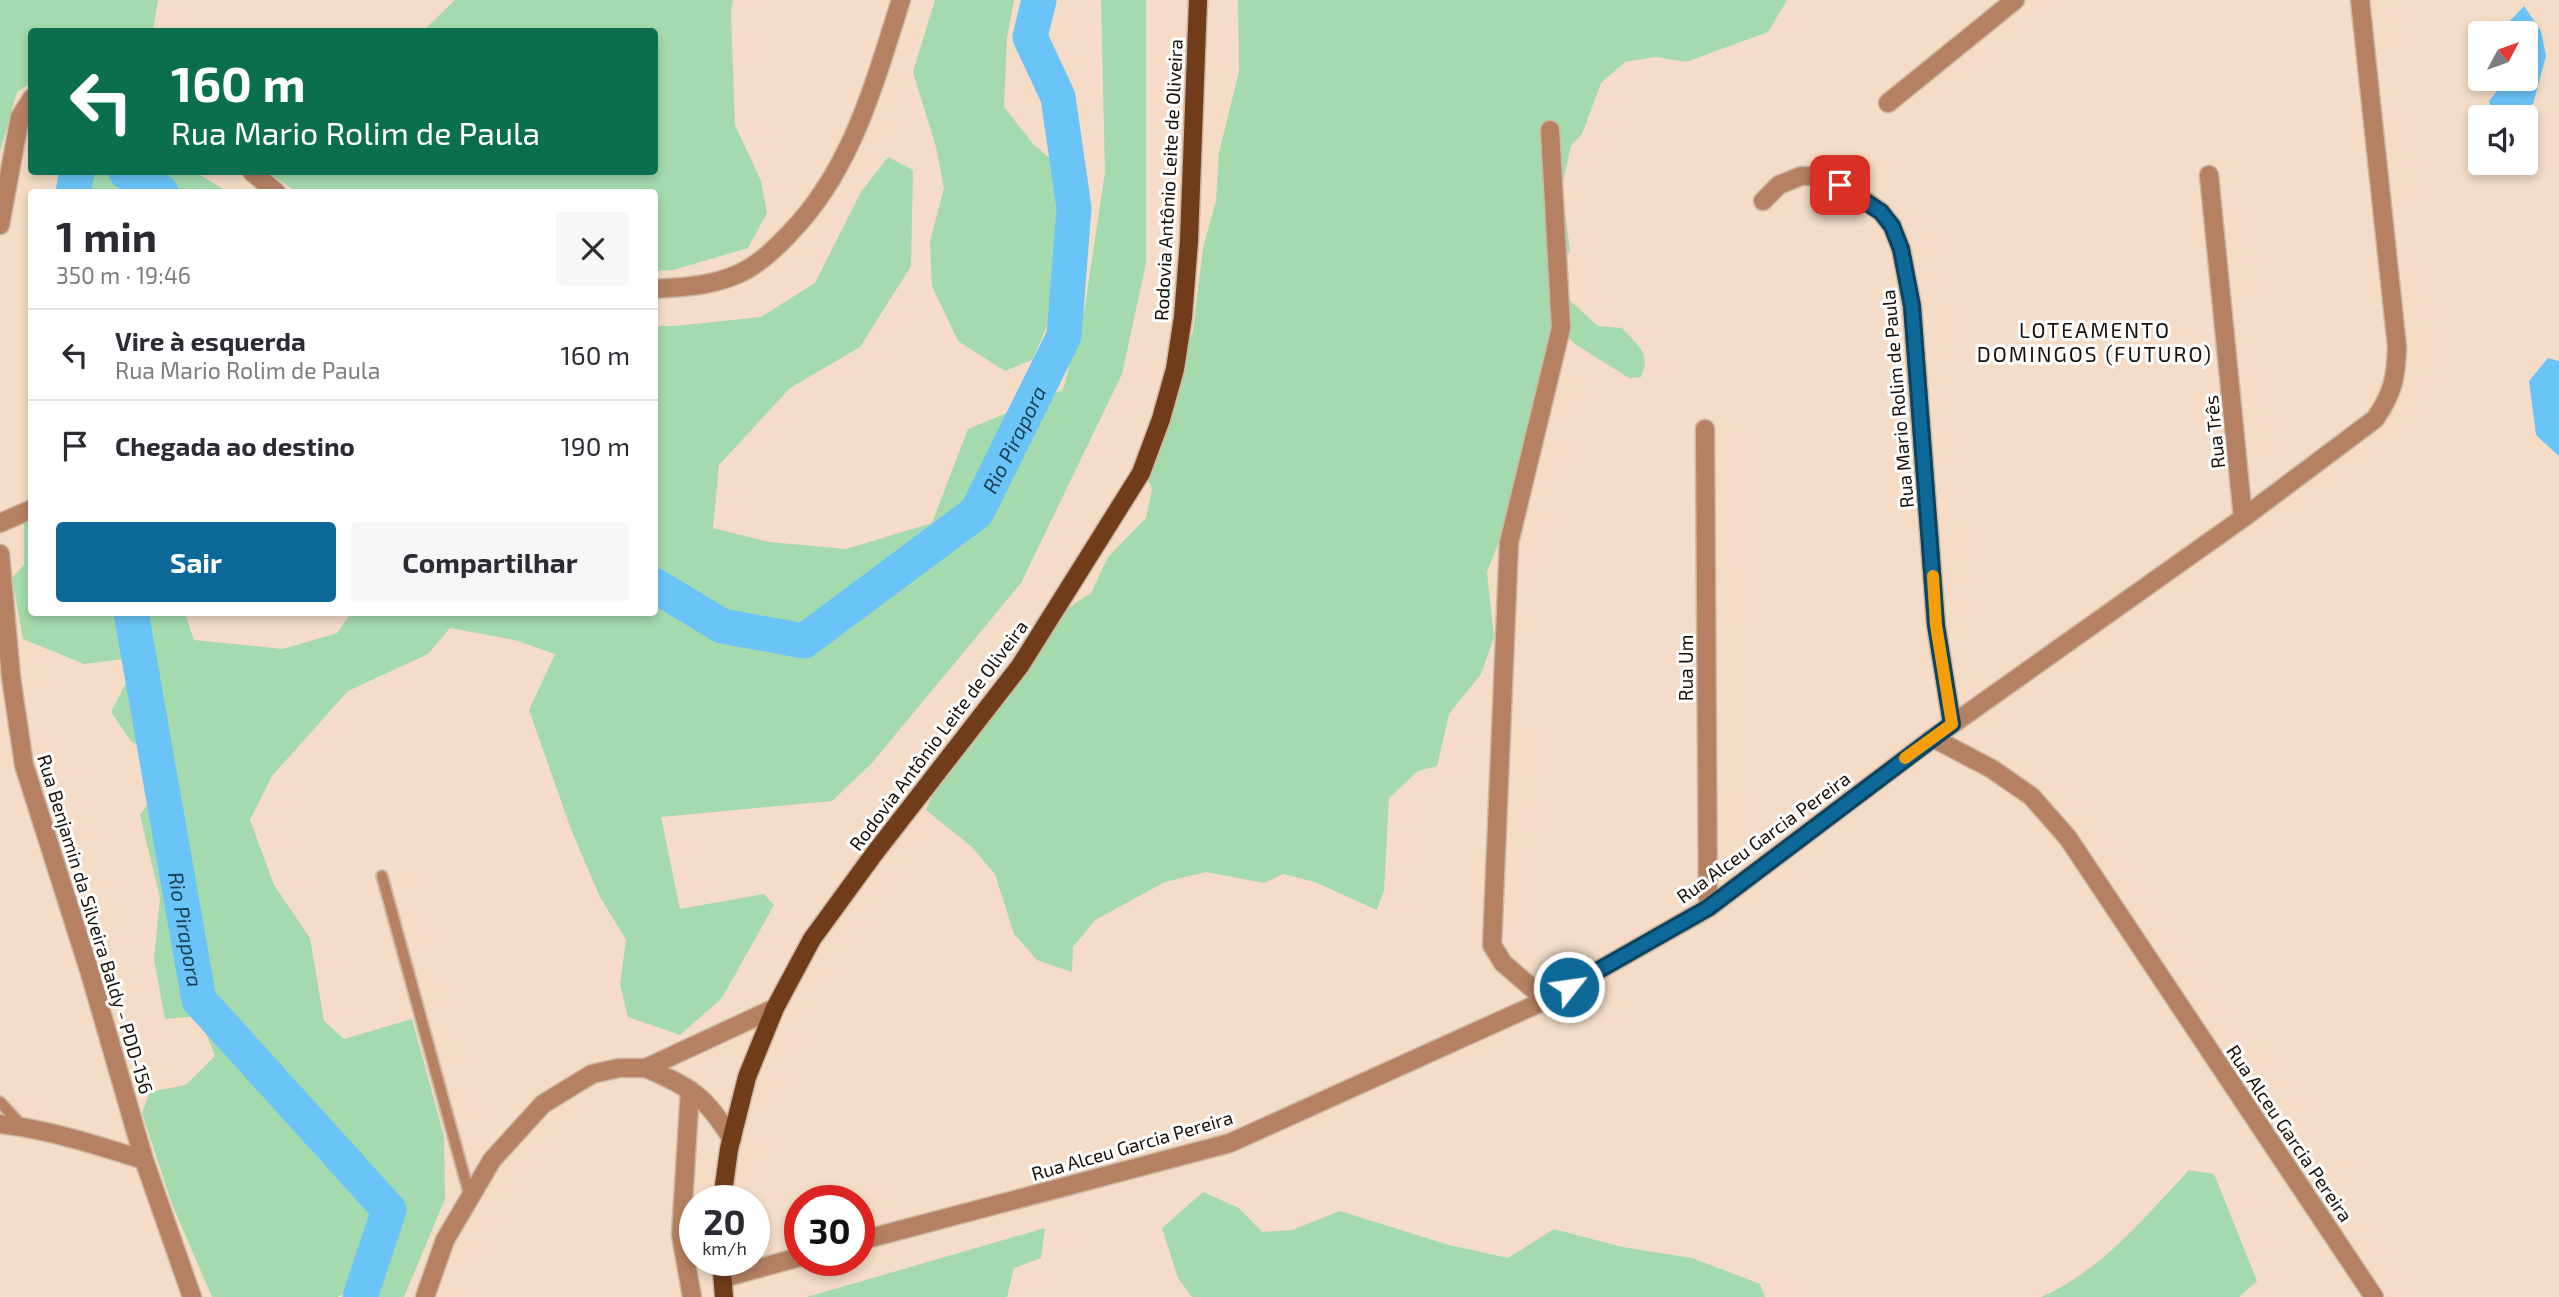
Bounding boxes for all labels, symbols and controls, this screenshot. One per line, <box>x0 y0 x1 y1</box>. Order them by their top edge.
north arrow <box>2468 21 2538 91</box>
map controls <box>2468 21 2538 175</box>
street label: Rodovia Antônio Leite de Oliveira <box>1149 38 1187 322</box>
text: 160 m <box>171 53 306 112</box>
icon: left <box>56 56 147 147</box>
button: sound <box>2468 105 2538 175</box>
text: Rua Mario Rolim de Paula <box>171 113 540 151</box>
pin <box>1810 155 1870 215</box>
icon: arrive <box>1821 166 1859 204</box>
text: 1 min <box>56 210 157 260</box>
button: close <box>556 212 630 286</box>
text: 350 m · 19:46 <box>56 261 191 289</box>
street label: Rua Mario Rolim de Paula <box>1876 289 1918 509</box>
district label: LOTEAMENTO DOMINGOS (FUTURO) <box>1977 317 2213 366</box>
text: Vire à esquerda <box>115 325 306 356</box>
icon: left <box>56 336 94 374</box>
text: 160 m <box>561 339 630 370</box>
text: Rua Mario Rolim de Paula <box>115 356 380 384</box>
water label: Rio Pirapora <box>976 381 1050 497</box>
street label: Rua Três <box>2199 394 2229 470</box>
icon: arrive <box>56 427 94 465</box>
text: Chegada ao destino <box>115 430 355 461</box>
text: 190 m <box>561 430 630 461</box>
button: Sair <box>56 522 336 602</box>
button: Compartilhar <box>350 522 630 602</box>
street label: Rodovia Antônio Leite de Oliveira <box>844 615 1032 855</box>
street label: Rua Um <box>1674 635 1697 701</box>
street label: Rua Benjamin da Silveira Baldy - PDD-156 <box>33 751 159 1097</box>
street label: Rua Alceu Garcia Pereira <box>1672 766 1854 908</box>
water label: Rio Pirapora <box>164 870 209 989</box>
position arrow <box>1532 950 1606 1024</box>
street label: Rua Alceu Garcia Pereira <box>2222 1040 2358 1226</box>
street label: Rua Alceu Garcia Pereira <box>1029 1105 1235 1185</box>
speed limit sign: 30 <box>784 1185 875 1276</box>
text: 20 <box>703 1200 746 1242</box>
text: km/h <box>702 1237 747 1259</box>

